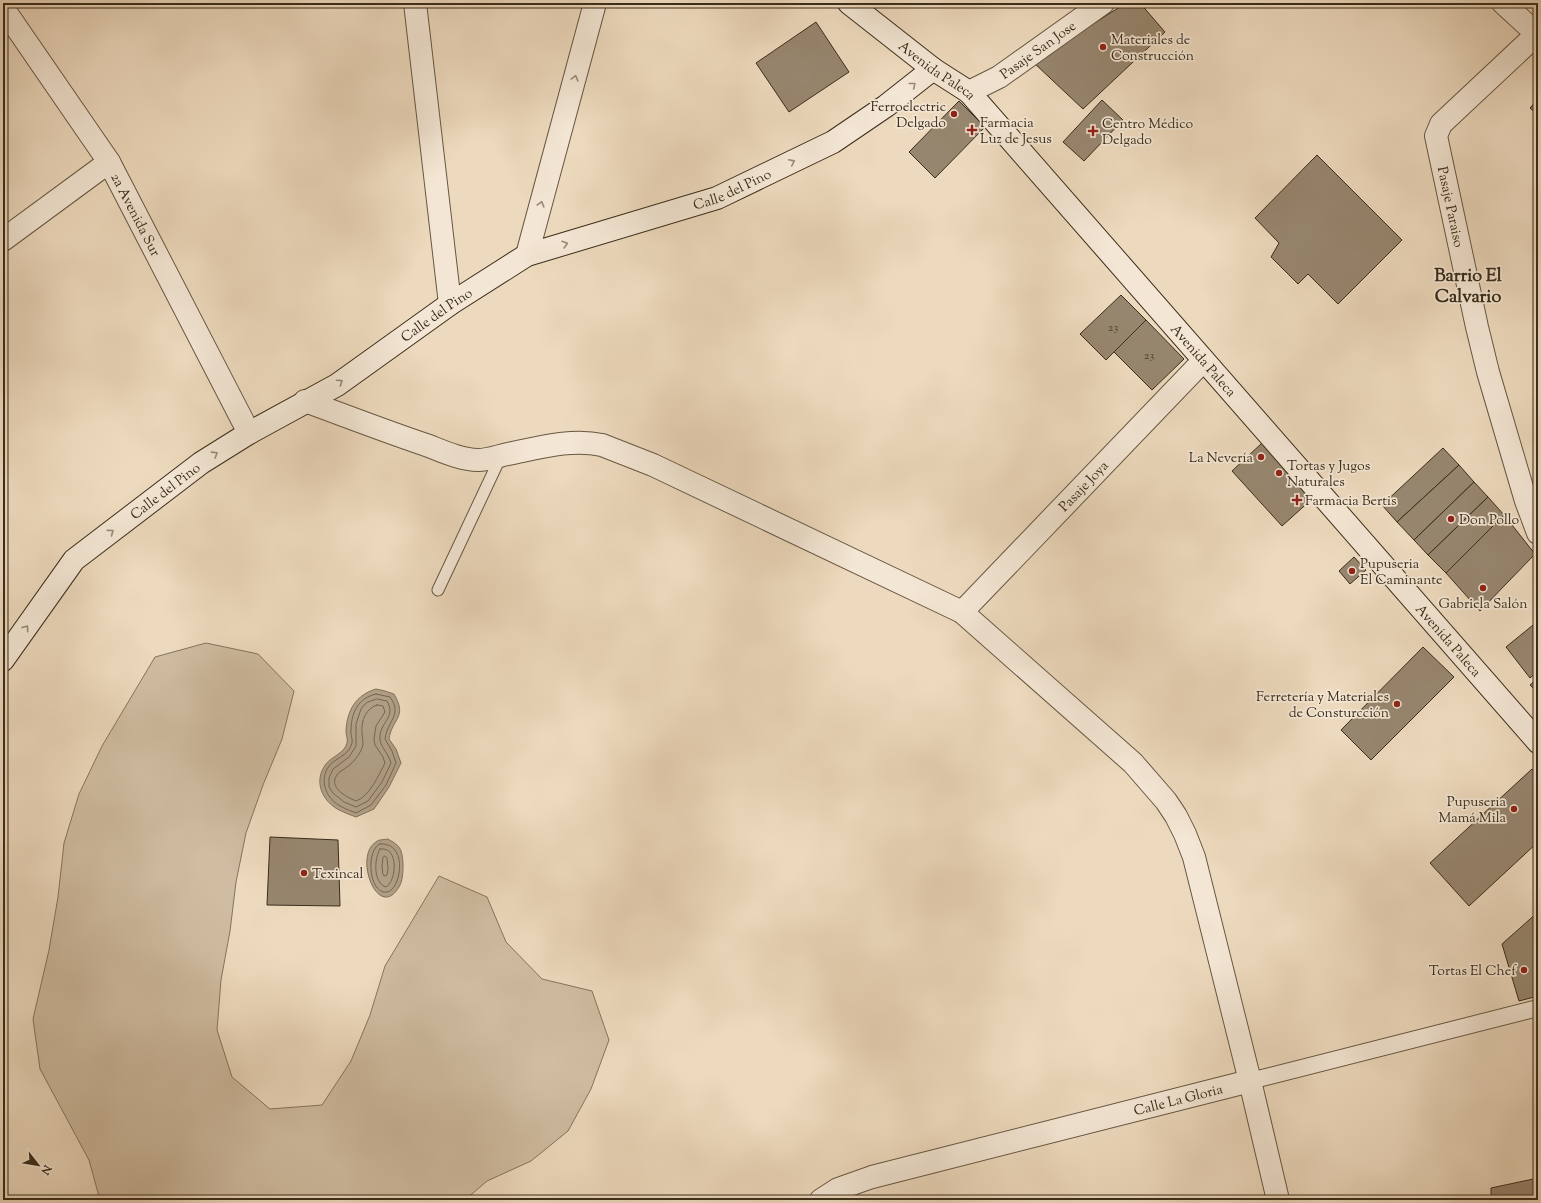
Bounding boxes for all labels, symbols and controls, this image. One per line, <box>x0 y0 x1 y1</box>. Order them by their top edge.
street label: Pasaje San Jose <box>997 17 1081 85</box>
place label: Materiales de Construcción <box>1111 31 1194 67</box>
street label: Avenida Paleca <box>893 37 980 106</box>
marker: Materiales de Construcción <box>1098 42 1108 52</box>
one-way arrow <box>570 75 579 82</box>
one-way arrow <box>908 82 915 89</box>
place label: Ferroelectric Delgado <box>870 98 946 134</box>
marker: Ferroelectric Delgado <box>949 109 959 119</box>
place label: Farmacia Luz de Jesus <box>980 114 1052 150</box>
place label: Centro Médico Delgado <box>1102 115 1194 151</box>
marker: Farmacia Luz de Jesus <box>967 125 977 135</box>
marker: Centro Médico Delgado <box>1087 125 1099 137</box>
one-way arrow <box>787 159 795 167</box>
street label: Calle del Pino <box>691 165 775 217</box>
street label: Pasaje Paraiso <box>1431 165 1468 250</box>
street label: 2a Avenida Sur <box>104 170 165 261</box>
one-way arrow <box>536 200 545 207</box>
one-way arrow <box>561 240 568 249</box>
district label: Barrio El Calvario <box>1434 264 1503 311</box>
street label: Calle del Pino <box>397 284 477 348</box>
house number: 23 <box>1108 319 1118 337</box>
street label: Avenida Paleca <box>1165 321 1240 403</box>
house number: 23 <box>1144 347 1154 365</box>
one-way arrow <box>336 379 343 387</box>
place label: La Nevería <box>1189 449 1254 469</box>
one-way arrow <box>211 451 218 459</box>
marker: La Nevería <box>1256 452 1266 462</box>
street label: Pasaje Joya <box>1055 457 1114 517</box>
place label: Tortas y Jugos Naturales <box>1287 457 1370 493</box>
street label: Calle del Pino <box>127 459 206 525</box>
marker: Tortas y Jugos Naturales <box>1274 468 1284 478</box>
place label: Farmacia Bertis <box>1305 492 1397 512</box>
marker: Farmacia Bertis <box>1292 495 1302 505</box>
place label: Don Pollo <box>1459 511 1520 531</box>
marker: Don Pollo <box>1446 514 1456 524</box>
one-way arrow <box>107 529 114 536</box>
place label: Pupuseria El Caminante <box>1360 555 1443 591</box>
marker: Pupuseria El Caminante <box>1347 566 1357 576</box>
marker: Gabriela Salón <box>1478 583 1488 593</box>
place label: Gabriela Salón <box>1439 595 1527 615</box>
street label: Avenida Paleca <box>1410 601 1485 683</box>
one-way arrow <box>21 625 29 632</box>
place label: Ferretería y Materiales de Consturcción <box>1256 688 1389 724</box>
marker: Ferretería y Materiales de Consturcción <box>1392 699 1402 709</box>
place label: Pupuseria Mamá Mila <box>1438 793 1507 829</box>
marker: Pupuseria Mamá Mila <box>1509 804 1519 814</box>
place label: Texincal <box>312 865 364 885</box>
marker: Texincal <box>299 868 309 878</box>
place label: Tortas El Chef <box>1429 962 1517 982</box>
marker: Tortas El Chef <box>1519 965 1529 975</box>
street label: Calle La Gloria <box>1132 1080 1226 1122</box>
north arrow <box>18 1145 58 1185</box>
text: N <box>36 1161 55 1178</box>

